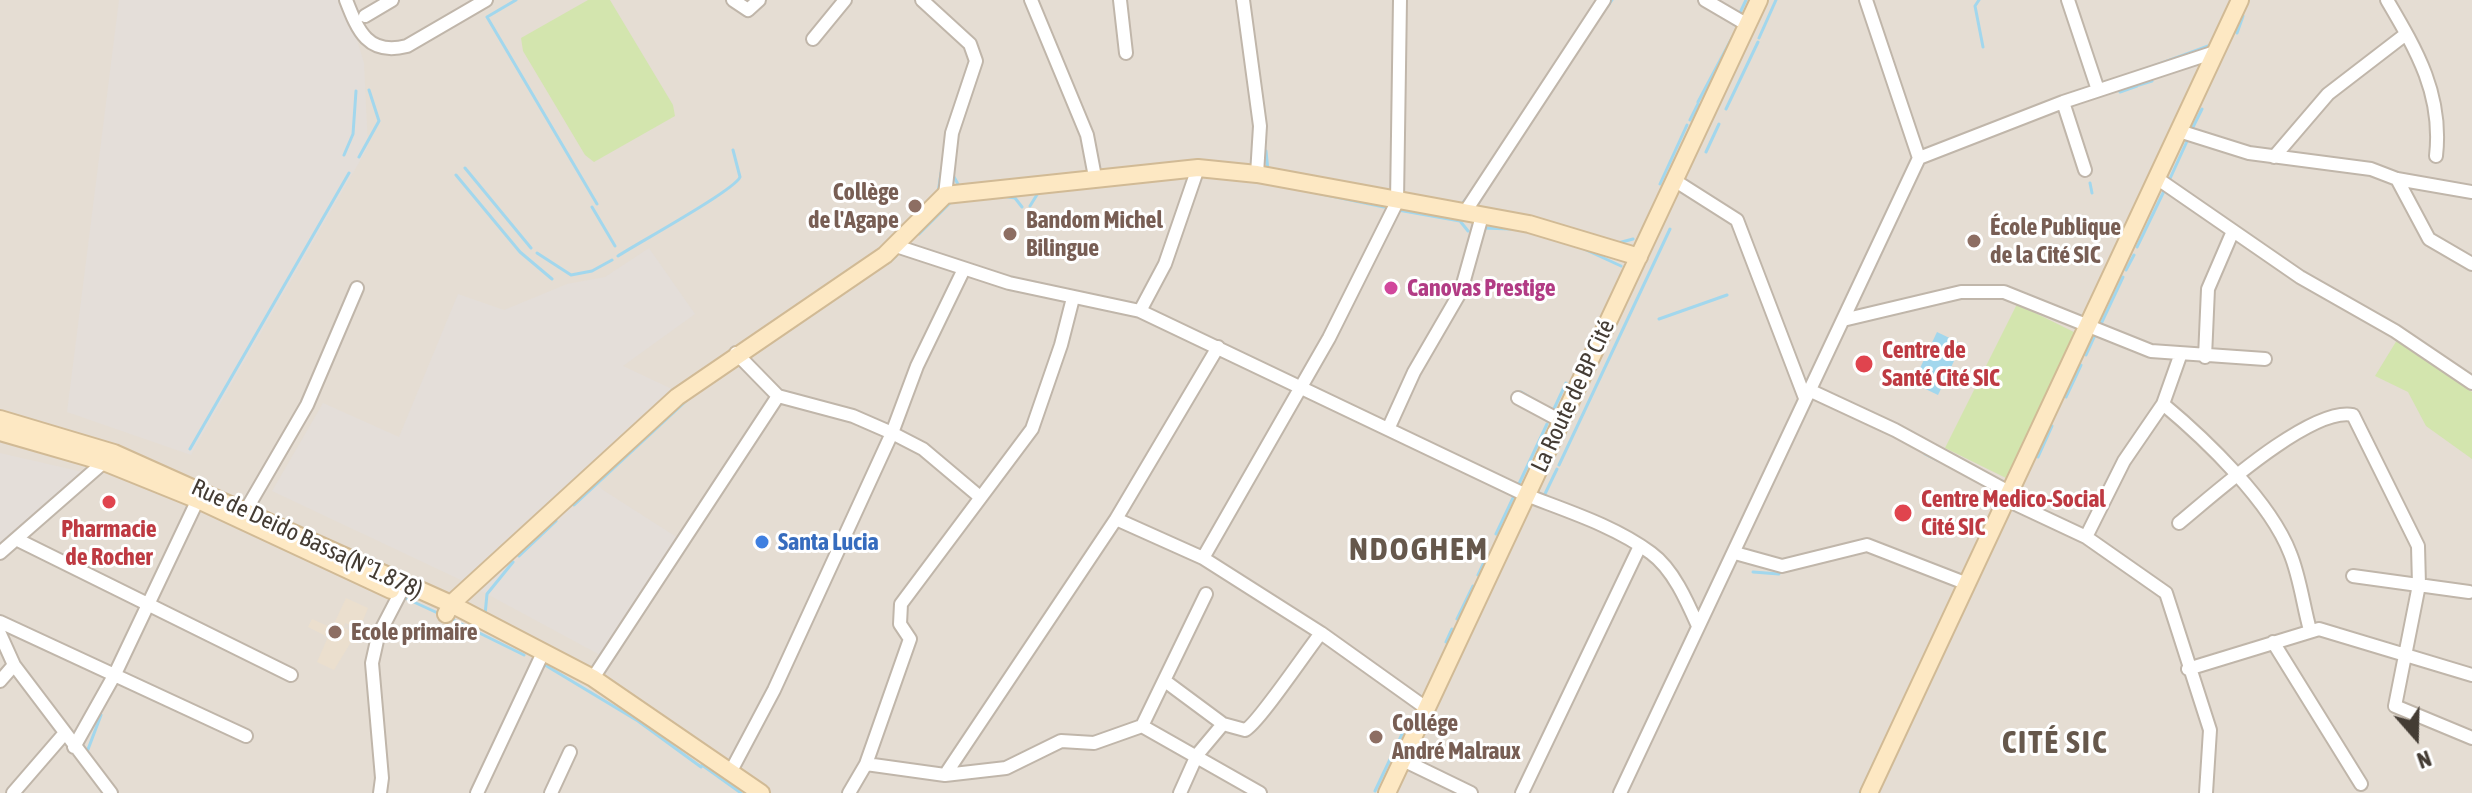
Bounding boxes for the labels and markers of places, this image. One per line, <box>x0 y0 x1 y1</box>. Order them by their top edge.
place label: Collège de l'Agape <box>808 178 899 234</box>
marker: Collège de l'Agape <box>906 197 924 215</box>
place label: Bandom Michel Bilingue <box>1026 206 1163 262</box>
place label: École Publique de la Cité SIC <box>1990 213 2121 269</box>
marker: Bandom Michel Bilingue <box>1001 225 1019 243</box>
marker: École Publique de la Cité SIC <box>1965 232 1983 250</box>
place label: Canovas Prestige <box>1407 274 1556 302</box>
marker: Canovas Prestige <box>1382 279 1400 297</box>
place label: Centre de Santé Cité SIC <box>1882 336 2000 392</box>
marker: Centre de Santé Cité SIC <box>1853 353 1875 375</box>
place label: Centre Medico-Social Cité SIC <box>1921 485 2106 541</box>
marker: Pharmacie de Rocher <box>100 493 118 511</box>
marker: Centre Medico-Social Cité SIC <box>1892 502 1914 524</box>
place label: Pharmacie de Rocher <box>61 515 157 571</box>
place label: Santa Lucia <box>778 528 879 556</box>
marker: Santa Lucia <box>753 533 771 551</box>
place label: Ecole primaire <box>351 618 478 646</box>
marker: Ecole primaire <box>326 623 344 641</box>
place label: Collége André Malraux <box>1392 709 1521 765</box>
marker: Collége André Malraux <box>1367 728 1385 746</box>

